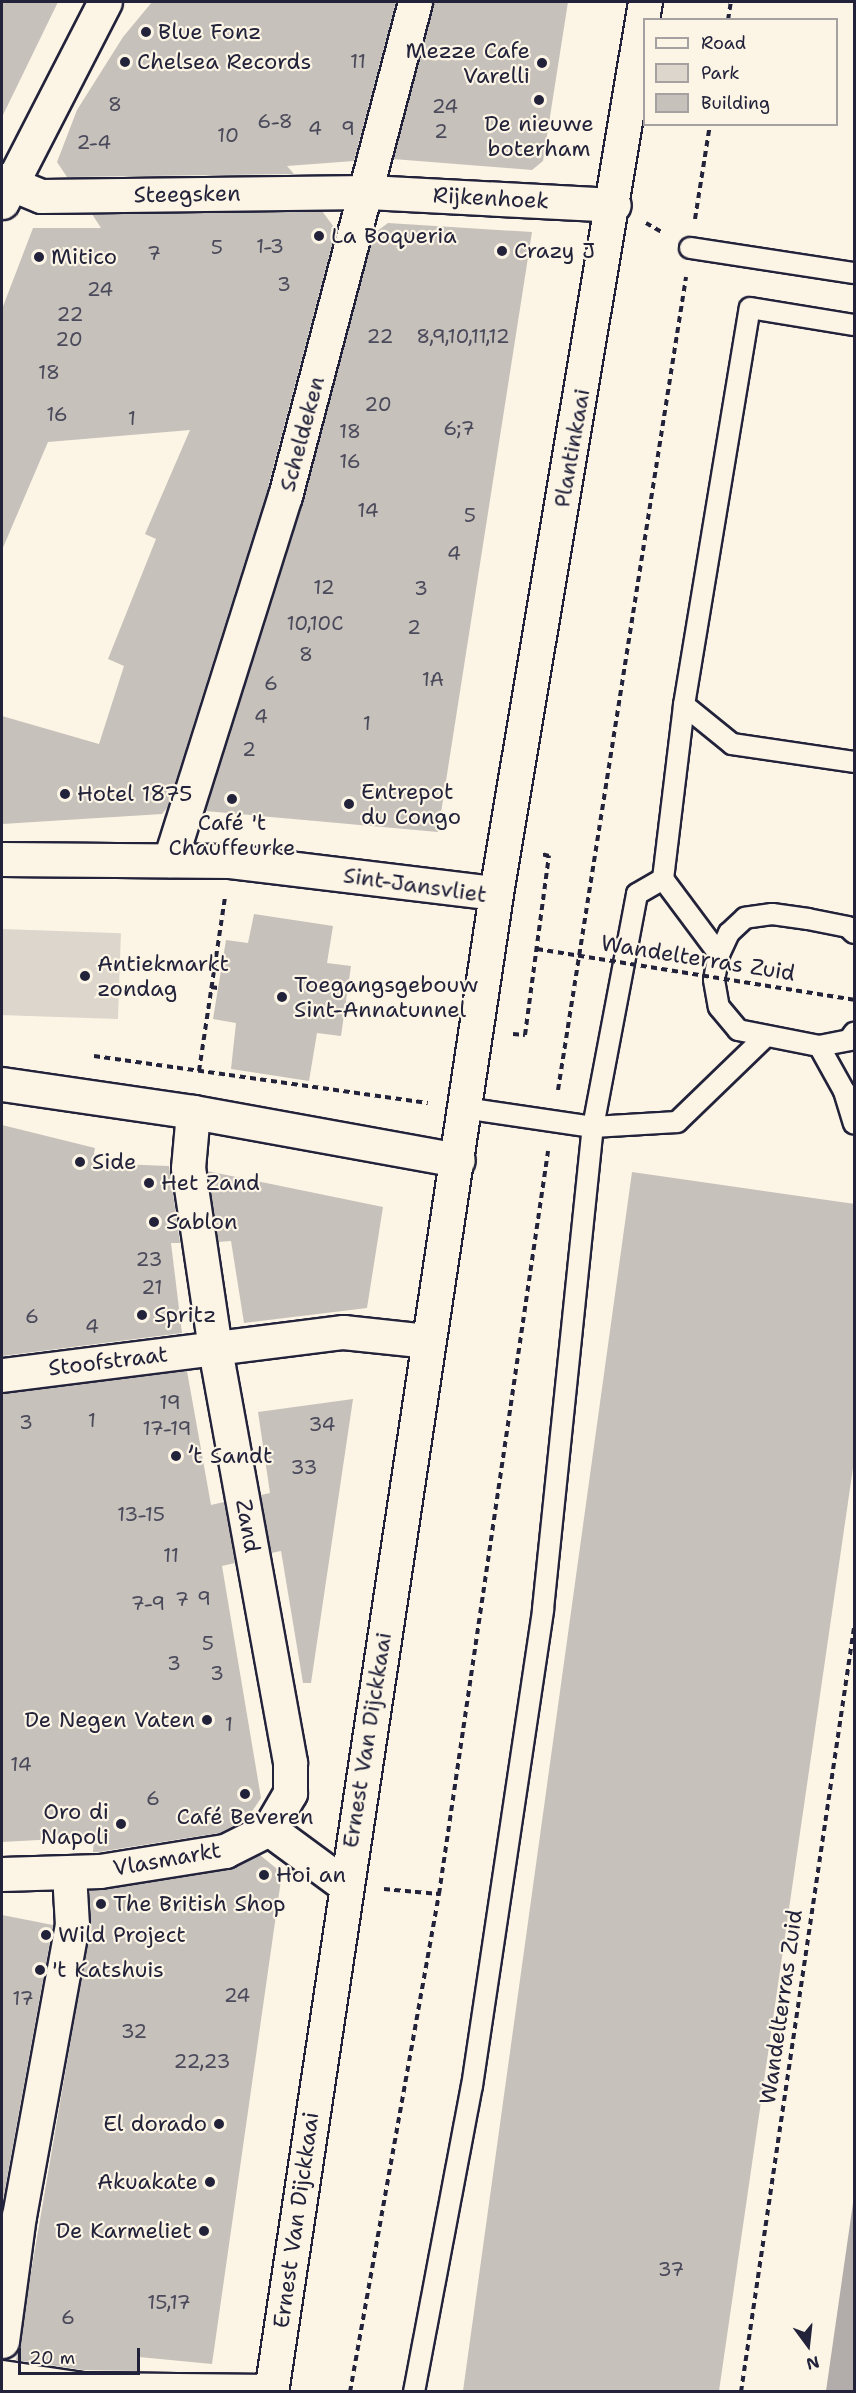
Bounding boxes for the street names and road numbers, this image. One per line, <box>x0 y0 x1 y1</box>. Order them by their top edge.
street label: Steegsken <box>133 180 241 208</box>
street label: Rijkenhoek <box>432 182 550 214</box>
street label: Scheldeken <box>274 374 330 494</box>
street label: Plantinkaai <box>549 387 595 509</box>
street label: Sint-Jansvliet <box>342 862 488 908</box>
street label: Wandelterras Zuid <box>599 930 797 986</box>
street label: Stoofstraat <box>47 1341 169 1381</box>
street label: Zand <box>230 1497 266 1555</box>
street label: Ernest Van Dijckkaai <box>337 1630 397 1850</box>
street label: Vlasmarkt <box>111 1837 223 1881</box>
street label: Wandelterras Zuid <box>754 1908 808 2106</box>
street label: Ernest Van Dijckkaai <box>268 2110 324 2330</box>

